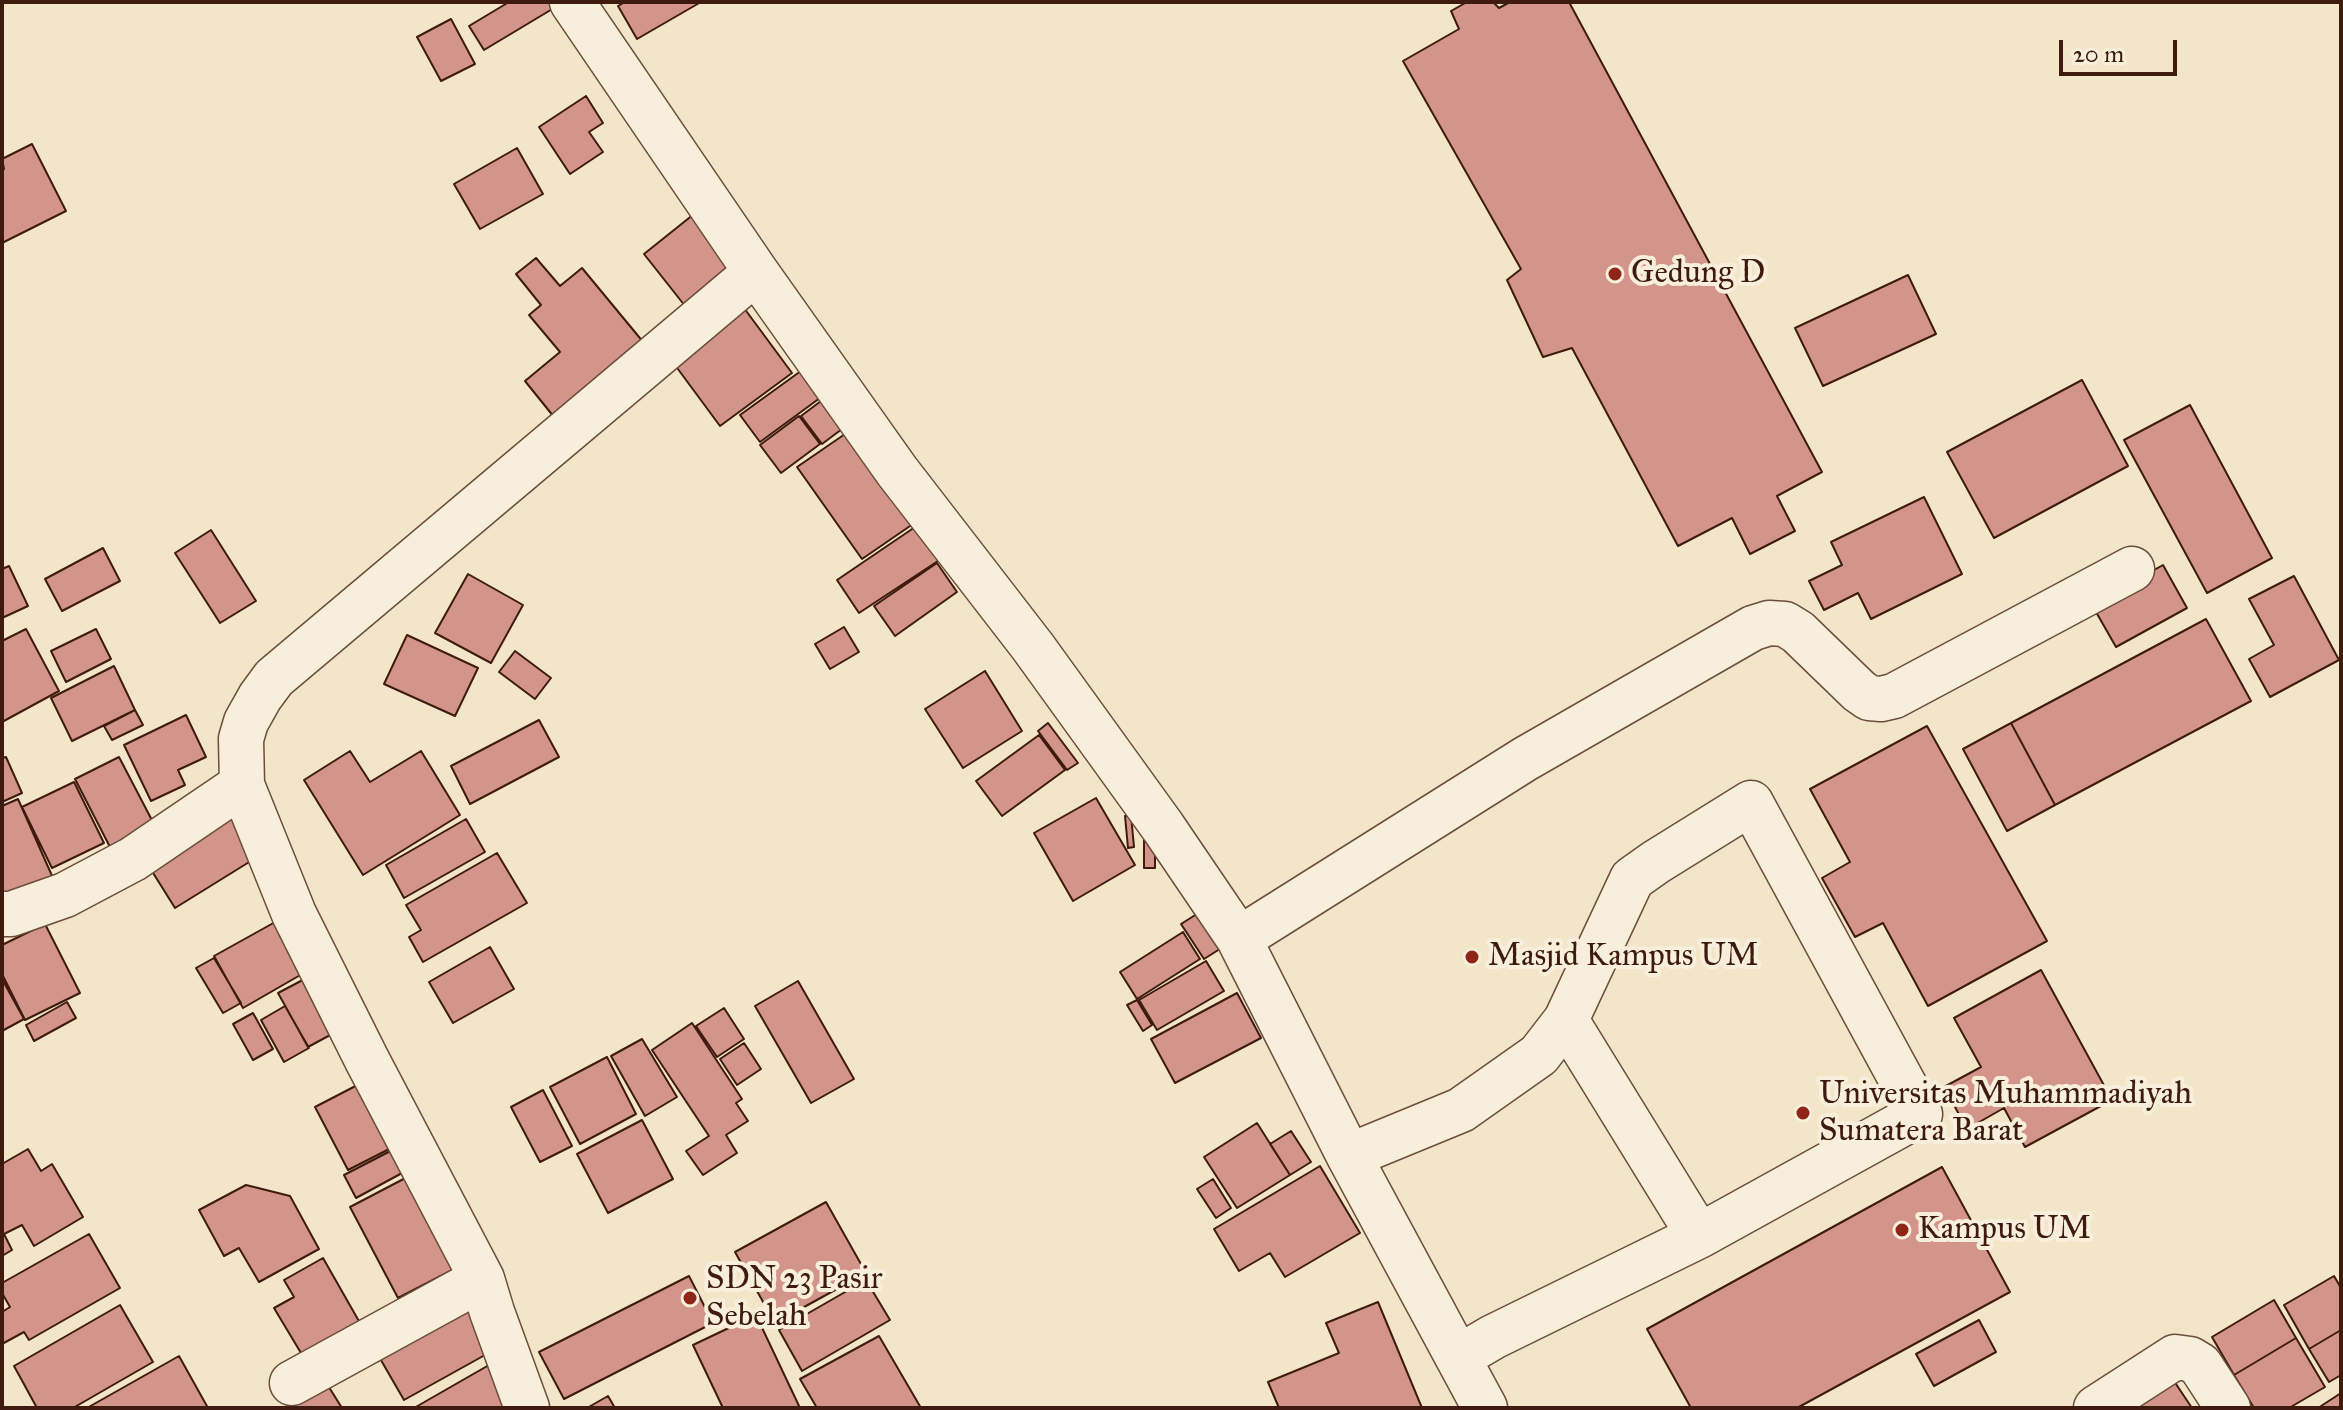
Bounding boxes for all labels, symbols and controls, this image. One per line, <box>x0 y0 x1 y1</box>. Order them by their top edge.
scale bar <box>2063 24 2181 74</box>
text: 20 m <box>2073 39 2124 69</box>
place label: Gedung D <box>1631 255 1765 293</box>
marker: Gedung D <box>1606 265 1624 283</box>
place label: Masjid Kampus UM <box>1488 938 1759 976</box>
marker: Masjid Kampus UM <box>1463 948 1481 966</box>
place label: Universitas Muhammadiyah Sumatera Barat <box>1819 1076 2192 1151</box>
marker: Universitas Muhammadiyah Sumatera Barat <box>1794 1104 1812 1122</box>
place label: Kampus UM <box>1918 1211 2091 1249</box>
marker: Kampus UM <box>1893 1221 1911 1239</box>
place label: SDN 23 Pasir Sebelah <box>706 1261 882 1336</box>
marker: SDN 23 Pasir Sebelah <box>681 1289 699 1307</box>

